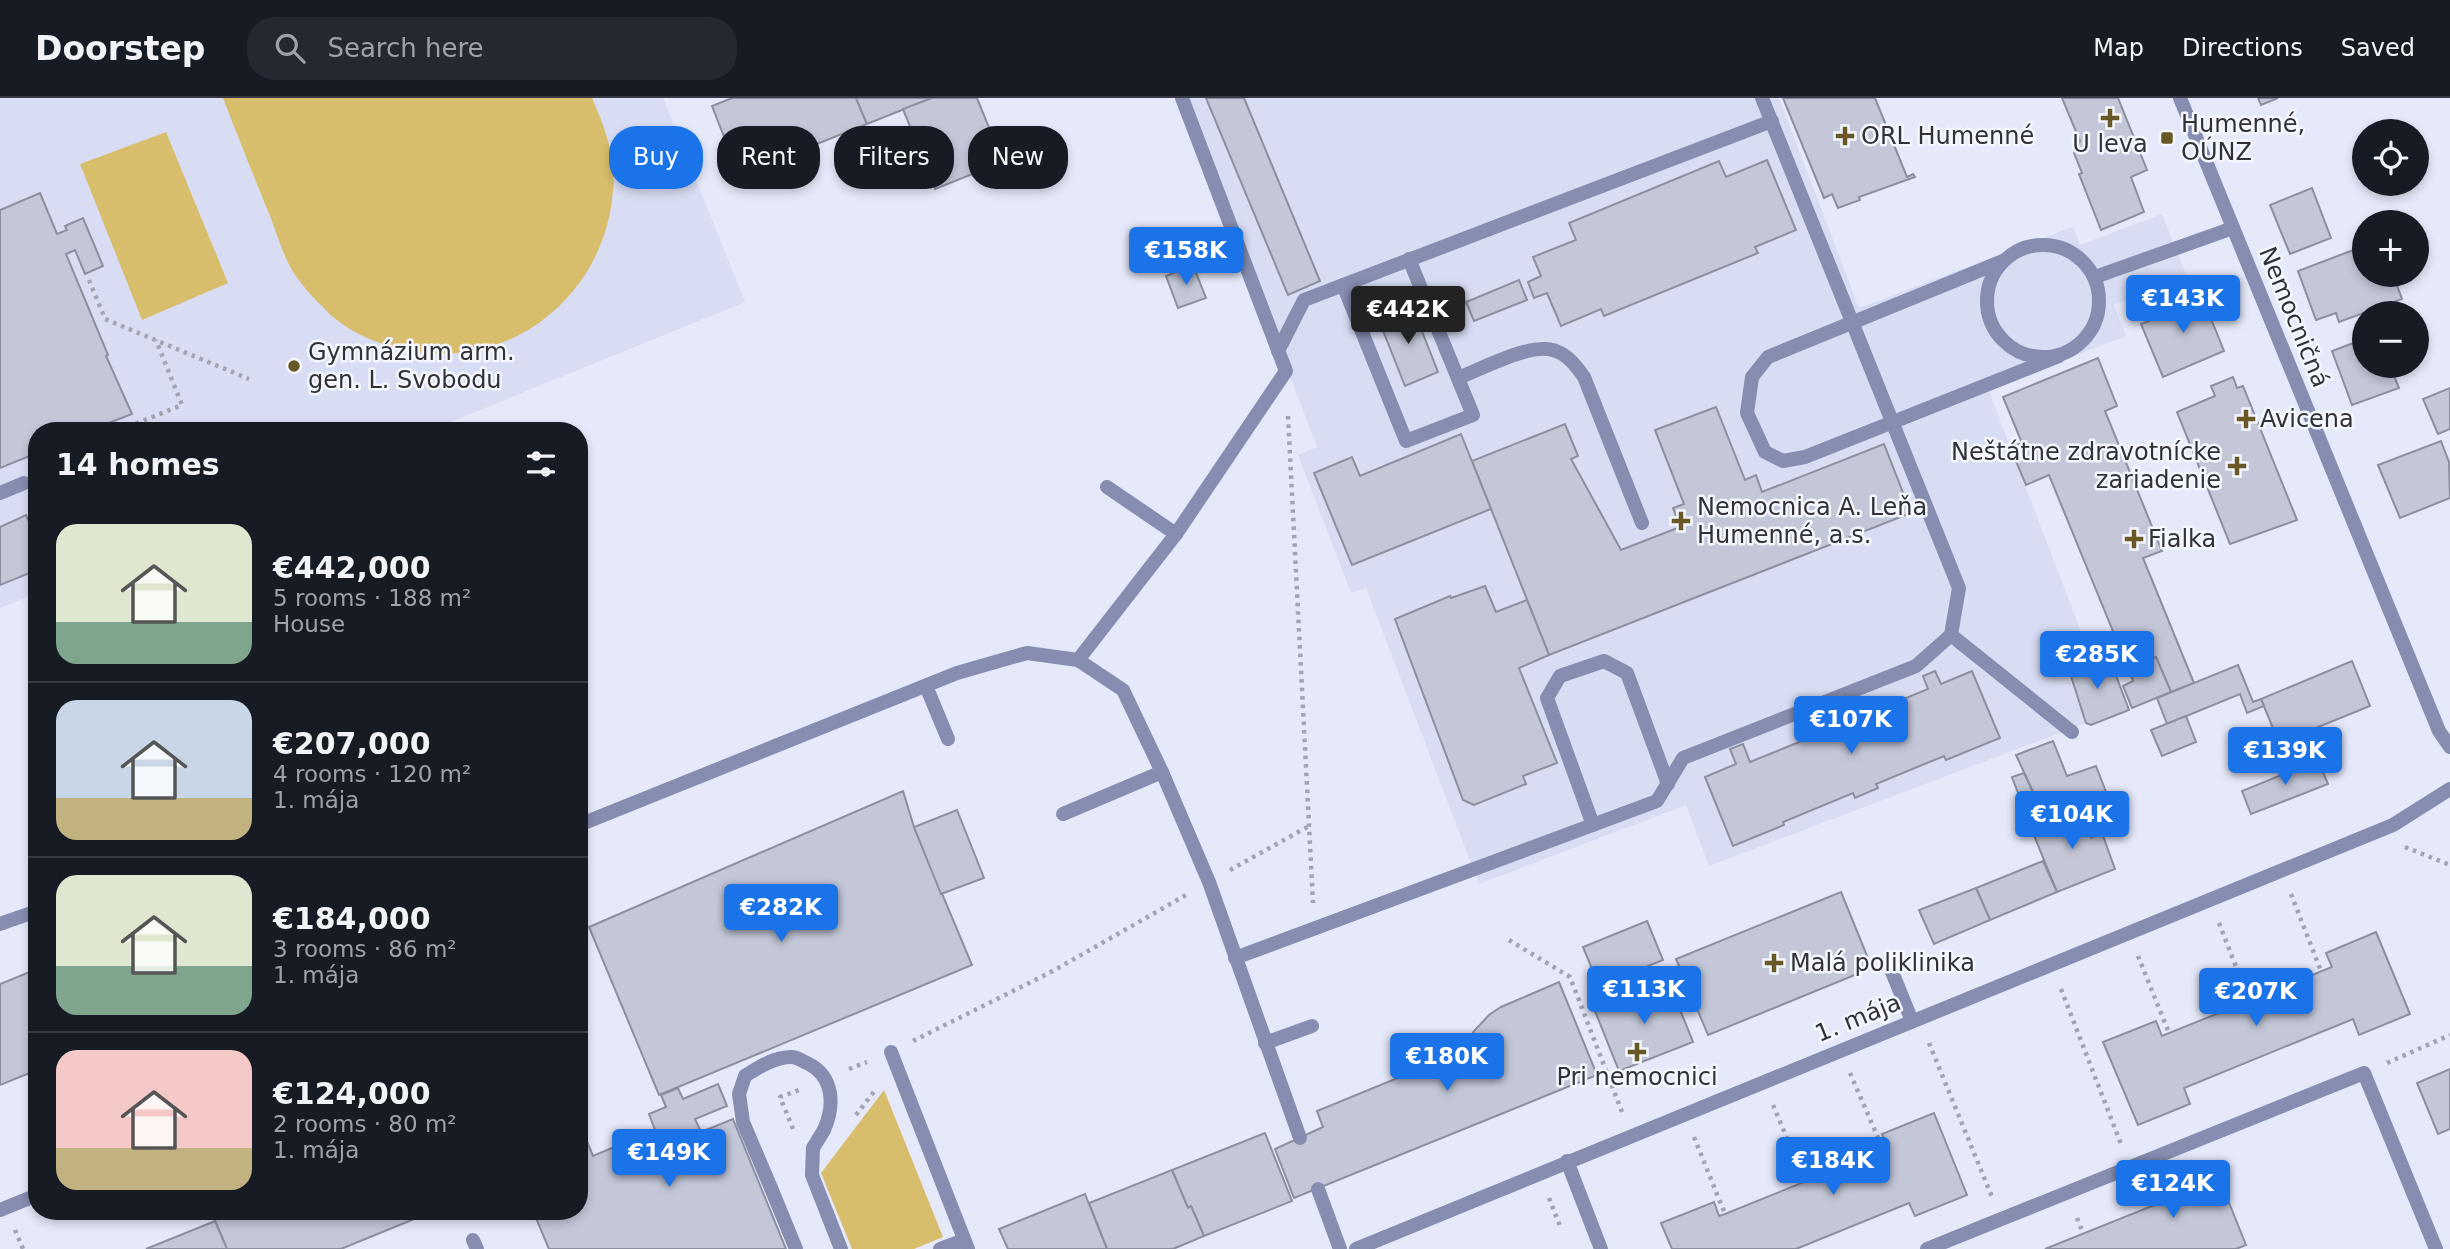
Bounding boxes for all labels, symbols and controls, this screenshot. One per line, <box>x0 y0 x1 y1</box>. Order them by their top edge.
search box <box>247 17 737 80</box>
text: Doorstep <box>35 29 205 68</box>
icon: search <box>271 29 309 67</box>
text: Search here <box>327 33 484 63</box>
text: Map <box>2093 34 2144 62</box>
text: Directions <box>2182 34 2303 62</box>
text: Saved <box>2341 34 2415 62</box>
marker: U leva <box>2102 110 2118 126</box>
place label: Humenné, OÚNZ <box>2181 110 2305 166</box>
map controls <box>2352 119 2429 378</box>
button: locate <box>2352 119 2429 196</box>
place label: ORL Humenné <box>1861 122 2034 150</box>
chip: Buy <box>609 126 703 189</box>
chip: Rent <box>717 126 820 189</box>
chip: Filters <box>834 126 954 189</box>
chip: New <box>968 126 1068 189</box>
marker: ORL Humenné <box>1835 126 1855 146</box>
place label: U leva <box>2072 130 2148 158</box>
marker: Humenné, OÚNZ <box>2159 130 2175 146</box>
button: + <box>2352 210 2429 287</box>
pin: €158K <box>1137 228 1235 287</box>
text: €158K <box>1145 237 1227 263</box>
street label: Nemocničná <box>2253 243 2335 391</box>
pin: €143K <box>2134 275 2232 335</box>
text: €143K <box>2142 285 2224 311</box>
pin: €442K <box>1359 286 1457 346</box>
text: €442K <box>1367 296 1449 322</box>
button: − <box>2352 301 2429 378</box>
place label: Gymnázium arm. gen. L. Svobodu <box>308 338 515 394</box>
marker: Gymnázium arm. gen. L. Svobodu <box>286 358 302 374</box>
place label: Avicena <box>2260 405 2354 433</box>
marker: Avicena <box>2238 411 2254 427</box>
place label: Neštátne zdravotnícke zariadenie <box>1951 438 2221 494</box>
icon: filters <box>522 445 560 483</box>
text: 14 homes <box>56 447 220 482</box>
marker: Neštátne zdravotnícke zariadenie <box>2227 456 2247 476</box>
place label: Nemocnica A. Leňa Humenné, a.s. <box>1697 493 1927 549</box>
marker: Nemocnica A. Leňa Humenné, a.s. <box>1671 511 1691 531</box>
place label: Fialka <box>2148 525 2216 553</box>
marker: Fialka <box>2126 531 2142 547</box>
text: €442,000 <box>273 550 431 585</box>
icon: home <box>112 552 196 636</box>
text: 5 rooms · 188 m² <box>273 585 471 611</box>
text: House <box>273 611 345 637</box>
pin: €285K <box>2048 632 2146 691</box>
text: €285K <box>2056 641 2138 667</box>
pin: €107K <box>1802 696 1900 756</box>
text: €107K <box>1810 706 1892 732</box>
text: €207,000 <box>273 726 431 761</box>
icon: home <box>112 728 196 812</box>
pin: €139K <box>2236 728 2334 787</box>
text: €139K <box>2244 737 2326 763</box>
text: 4 rooms · 120 m² <box>273 761 471 787</box>
text: 1. mája <box>273 787 359 813</box>
pin: €104K <box>2023 792 2121 851</box>
text: €104K <box>2031 801 2113 827</box>
pin: €282K <box>732 884 830 944</box>
text: €282K <box>740 894 822 920</box>
text: €184,000 <box>273 901 431 936</box>
icon: home <box>112 903 196 987</box>
text: 3 rooms · 86 m² <box>273 936 457 962</box>
place label: Malá poliklinika <box>1790 949 1975 977</box>
marker: Malá poliklinika <box>1764 953 1784 973</box>
text: 1. mája <box>273 962 359 988</box>
pin: €113K <box>1595 967 1693 1026</box>
pin: €207K <box>2207 968 2305 1028</box>
text: €113K <box>1603 976 1685 1002</box>
text: €207K <box>2215 978 2297 1004</box>
street label: 1. mája <box>1811 988 1905 1048</box>
pin: €180K <box>1398 1034 1496 1093</box>
text: €180K <box>1406 1043 1488 1069</box>
marker: Pri nemocnici <box>1629 1044 1645 1060</box>
place label: Pri nemocnici <box>1556 1063 1718 1091</box>
text: €124,000 <box>273 1076 431 1111</box>
icon: home <box>112 1078 196 1162</box>
text: 2 rooms · 80 m² <box>273 1111 457 1137</box>
pin: €149K <box>620 1130 718 1189</box>
text: 1. mája <box>273 1137 359 1163</box>
pin: €184K <box>1784 1138 1882 1197</box>
text: €149K <box>628 1139 710 1165</box>
text: €184K <box>1792 1147 1874 1173</box>
pin: €124K <box>2124 1160 2222 1220</box>
text: €124K <box>2132 1170 2214 1196</box>

